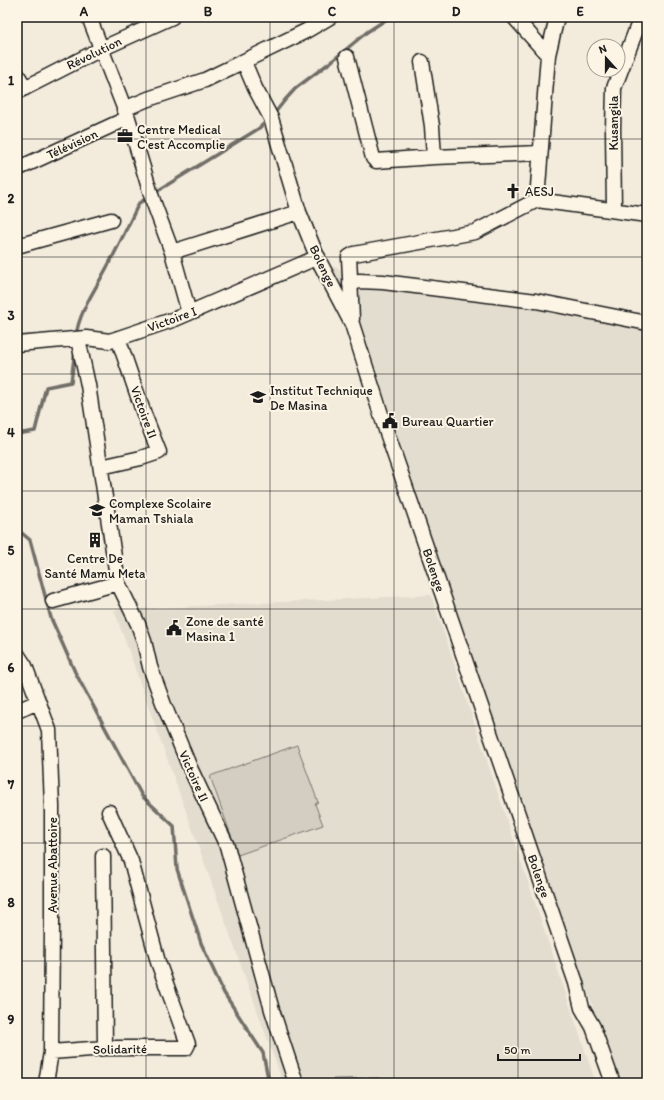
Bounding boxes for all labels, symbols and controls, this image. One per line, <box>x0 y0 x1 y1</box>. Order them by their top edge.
text: A <box>79 4 89 19</box>
text: B <box>204 4 213 19</box>
text: C <box>328 4 337 19</box>
text: D <box>452 4 461 19</box>
text: E <box>576 4 584 19</box>
street label: Révolution <box>64 33 125 73</box>
north arrow <box>586 38 626 78</box>
text: N <box>597 42 608 57</box>
text: 1 <box>8 73 14 88</box>
street label: Kusangila <box>606 95 621 150</box>
place label: Centre Medical C'est Accomplie <box>137 122 225 152</box>
street label: Télévision <box>44 125 100 162</box>
office icon: Centre Medical C'est Accomplie <box>116 127 134 145</box>
church icon: AESJ <box>504 182 522 200</box>
place label: AESJ <box>525 184 554 199</box>
text: 2 <box>8 191 15 206</box>
street label: Bolenge <box>306 243 340 289</box>
street label: Victoire I <box>145 303 199 335</box>
text: 3 <box>7 308 15 323</box>
place label: Institut Technique De Masina <box>270 383 373 413</box>
street label: Victoire II <box>128 384 160 440</box>
school or university icon: Institut Technique De Masina <box>249 388 267 406</box>
public building icon: Bureau Quartier <box>381 412 399 430</box>
place label: Bureau Quartier <box>402 414 495 429</box>
text: 4 <box>7 425 15 440</box>
place label: Complexe Scolaire Maman Tshiala <box>109 496 211 526</box>
school or university icon: Complexe Scolaire Maman Tshiala <box>88 501 106 519</box>
building icon: Centre De Santé Mamu Meta <box>86 531 104 549</box>
text: 5 <box>8 543 15 558</box>
street label: Bolenge <box>420 546 448 594</box>
place label: Centre De Santé Mamu Meta <box>44 551 146 581</box>
place label: Zone de santé Masina 1 <box>186 614 264 644</box>
public building icon: Zone de santé Masina 1 <box>165 619 183 637</box>
text: 6 <box>8 660 15 675</box>
street label: Victoire II <box>176 748 212 804</box>
text: 7 <box>7 777 15 792</box>
street label: Avenue Abattoire <box>45 817 60 913</box>
street label: Bolenge <box>525 852 553 900</box>
text: 8 <box>7 895 15 910</box>
text: 9 <box>8 1012 15 1027</box>
scale bar <box>498 1036 580 1062</box>
street label: Solidarité <box>93 1041 147 1057</box>
text: 50 m <box>504 1043 530 1057</box>

